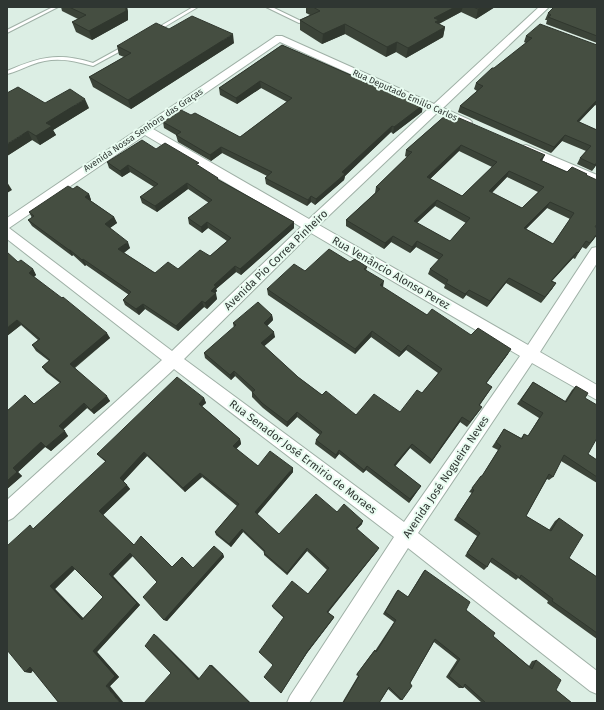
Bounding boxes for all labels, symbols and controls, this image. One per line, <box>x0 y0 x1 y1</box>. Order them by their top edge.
street label: Rua Deputado Emílio Carlos <box>351 67 459 123</box>
street label: Avenida Nossa Senhora das Graças <box>81 86 205 174</box>
street label: Avenida Pio Correa Pinheiro <box>222 207 330 313</box>
street label: Rua Venâncio Alonso Perez <box>330 234 452 312</box>
street label: Rua Senador José Ermirio de Moraes <box>227 397 379 517</box>
street label: Avenida José Nogueira Neves <box>400 414 492 540</box>

